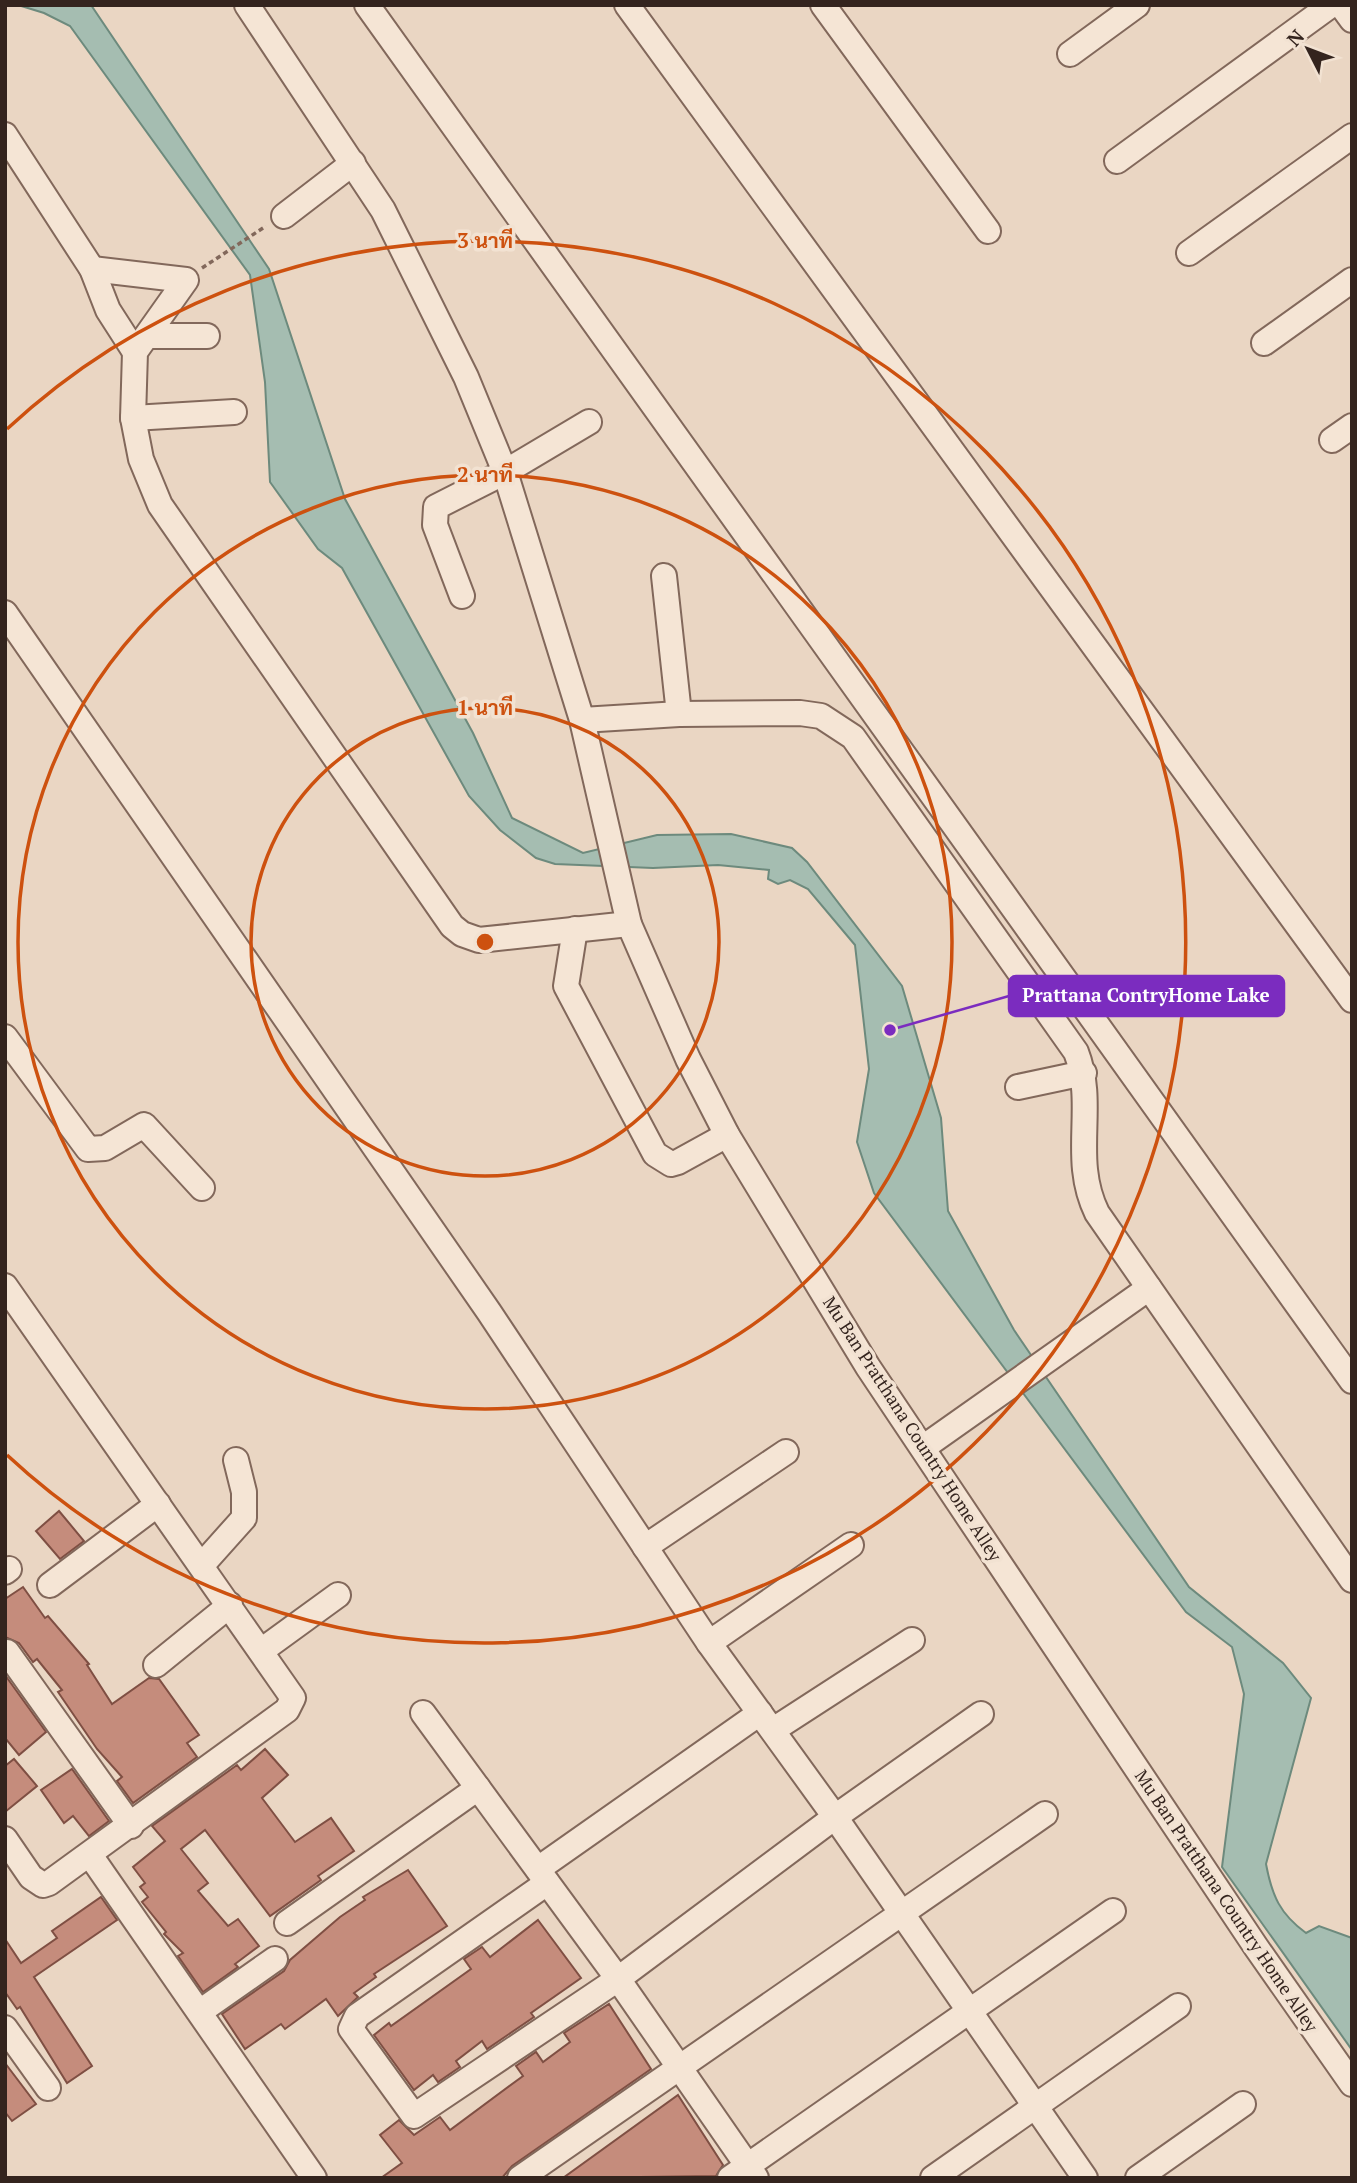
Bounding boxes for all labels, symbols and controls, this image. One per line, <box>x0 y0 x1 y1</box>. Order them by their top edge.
north arrow <box>1273 14 1343 84</box>
text: N <box>1281 23 1310 51</box>
text: 3 นาที <box>457 226 513 254</box>
text: 2 นาที <box>457 460 513 488</box>
text: 1 นาที <box>457 693 513 721</box>
centre of rings <box>473 930 497 954</box>
callout: Prattana ContryHome Lake <box>1009 976 1284 1016</box>
text: Prattana ContryHome Lake <box>1022 982 1270 1007</box>
street label: Mu Ban Pratthana Country Home Alley <box>818 1291 1008 1566</box>
street label: Mu Ban Pratthana Country Home Alley <box>1130 1765 1324 2037</box>

